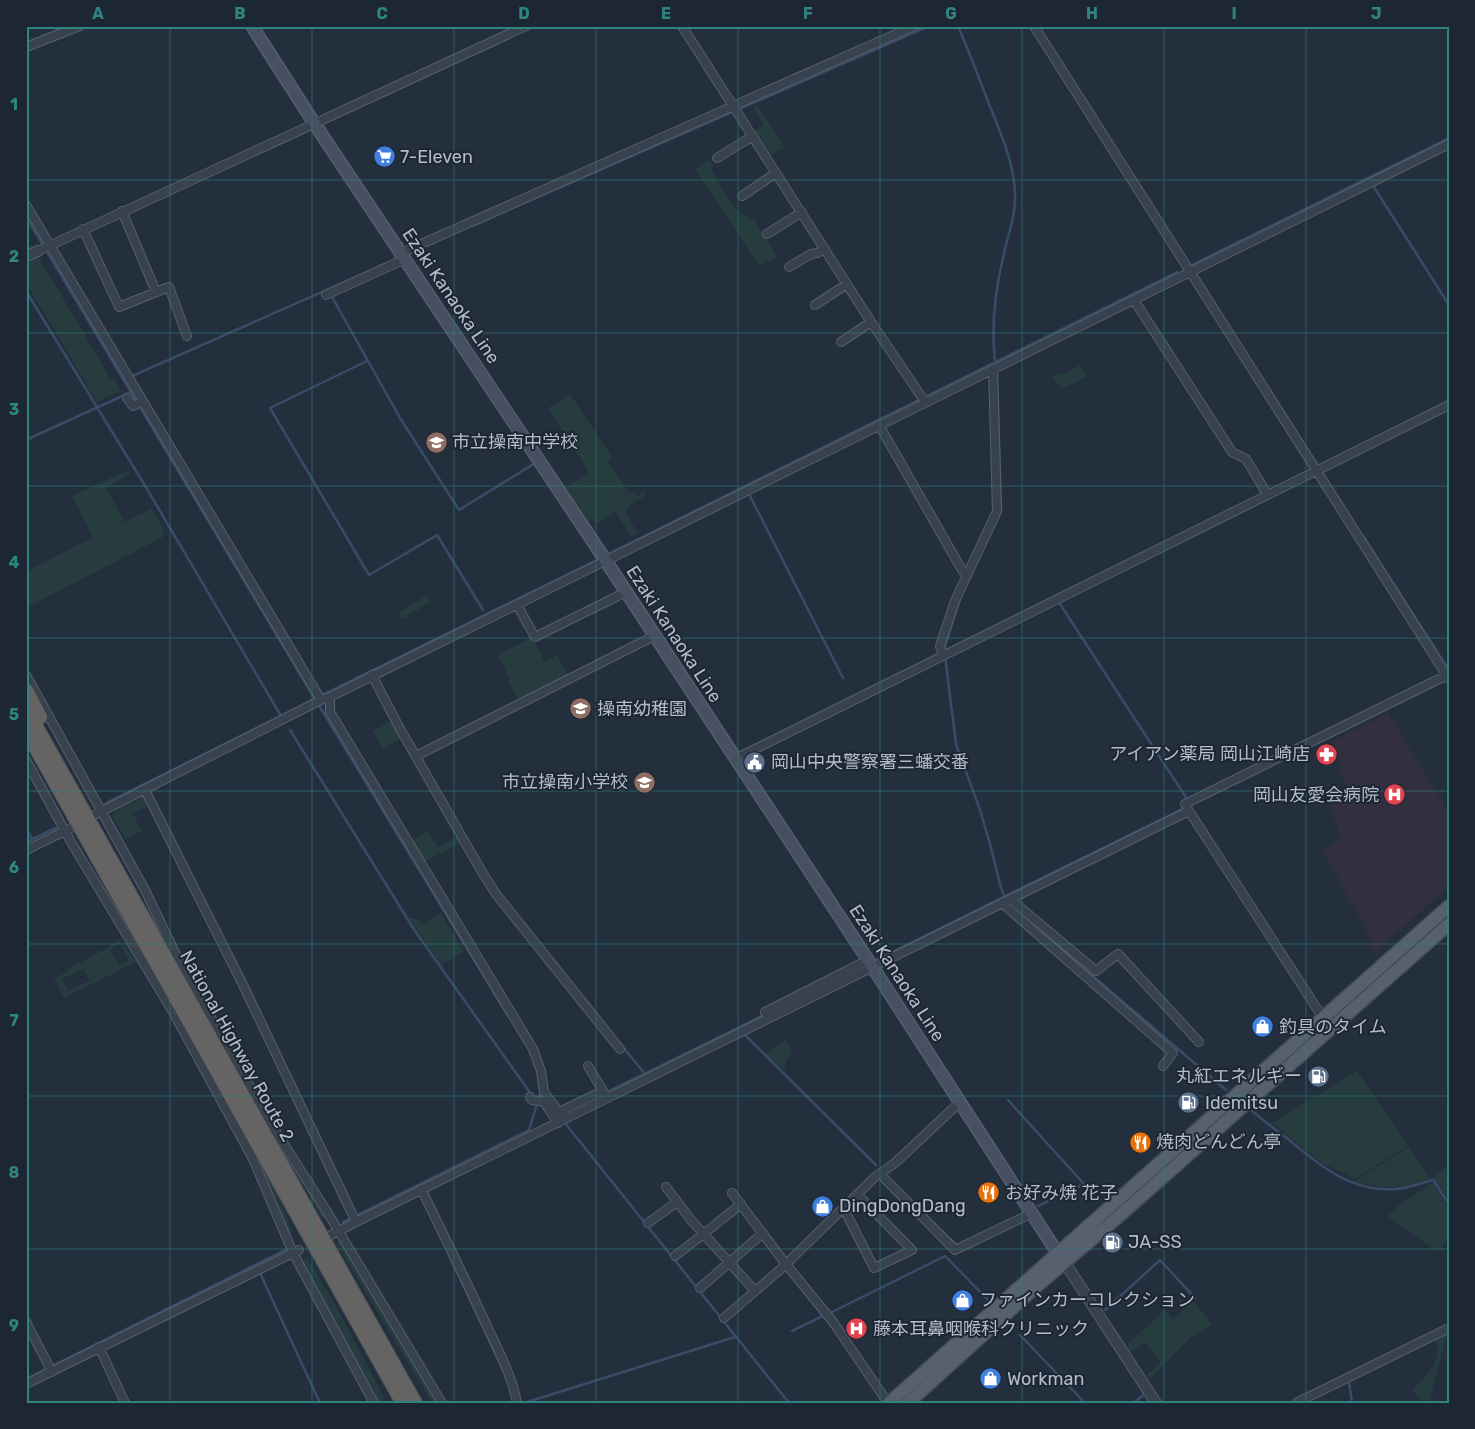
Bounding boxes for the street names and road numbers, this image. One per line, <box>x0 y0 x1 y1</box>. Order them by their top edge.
street label: Ezaki Kanaoka Line <box>397 224 505 368</box>
street label: Ezaki Kanaoka Line <box>622 561 726 707</box>
street label: Ezaki Kanaoka Line <box>845 900 949 1046</box>
street label: National Highway Route 2 <box>175 947 299 1145</box>

